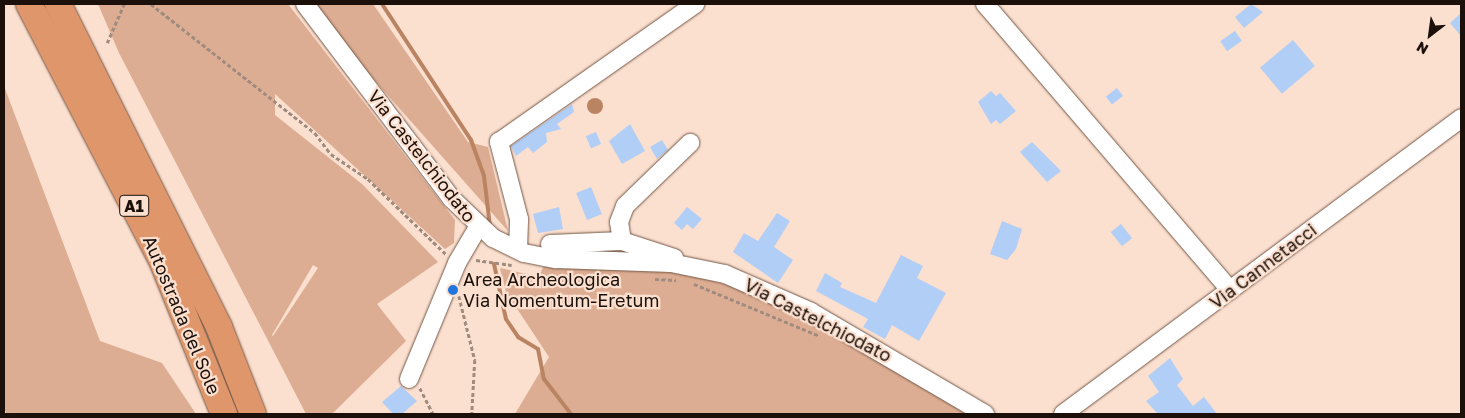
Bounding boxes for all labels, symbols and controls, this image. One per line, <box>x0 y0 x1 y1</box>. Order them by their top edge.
north arrow <box>1405 10 1455 60</box>
text: N <box>1413 38 1431 58</box>
street label: Via Castelchiodato <box>364 85 480 227</box>
road number: A1 <box>119 192 149 220</box>
street label: Via Cannetacci <box>1205 219 1321 313</box>
street label: Autostrada del Sole <box>139 232 225 398</box>
place label: Area Archeologica Via Nomentum-Eretum <box>463 269 659 312</box>
street label: Via Castelchiodato <box>741 274 895 366</box>
marker: Area Archeologica Via Nomentum-Eretum <box>447 284 459 296</box>

